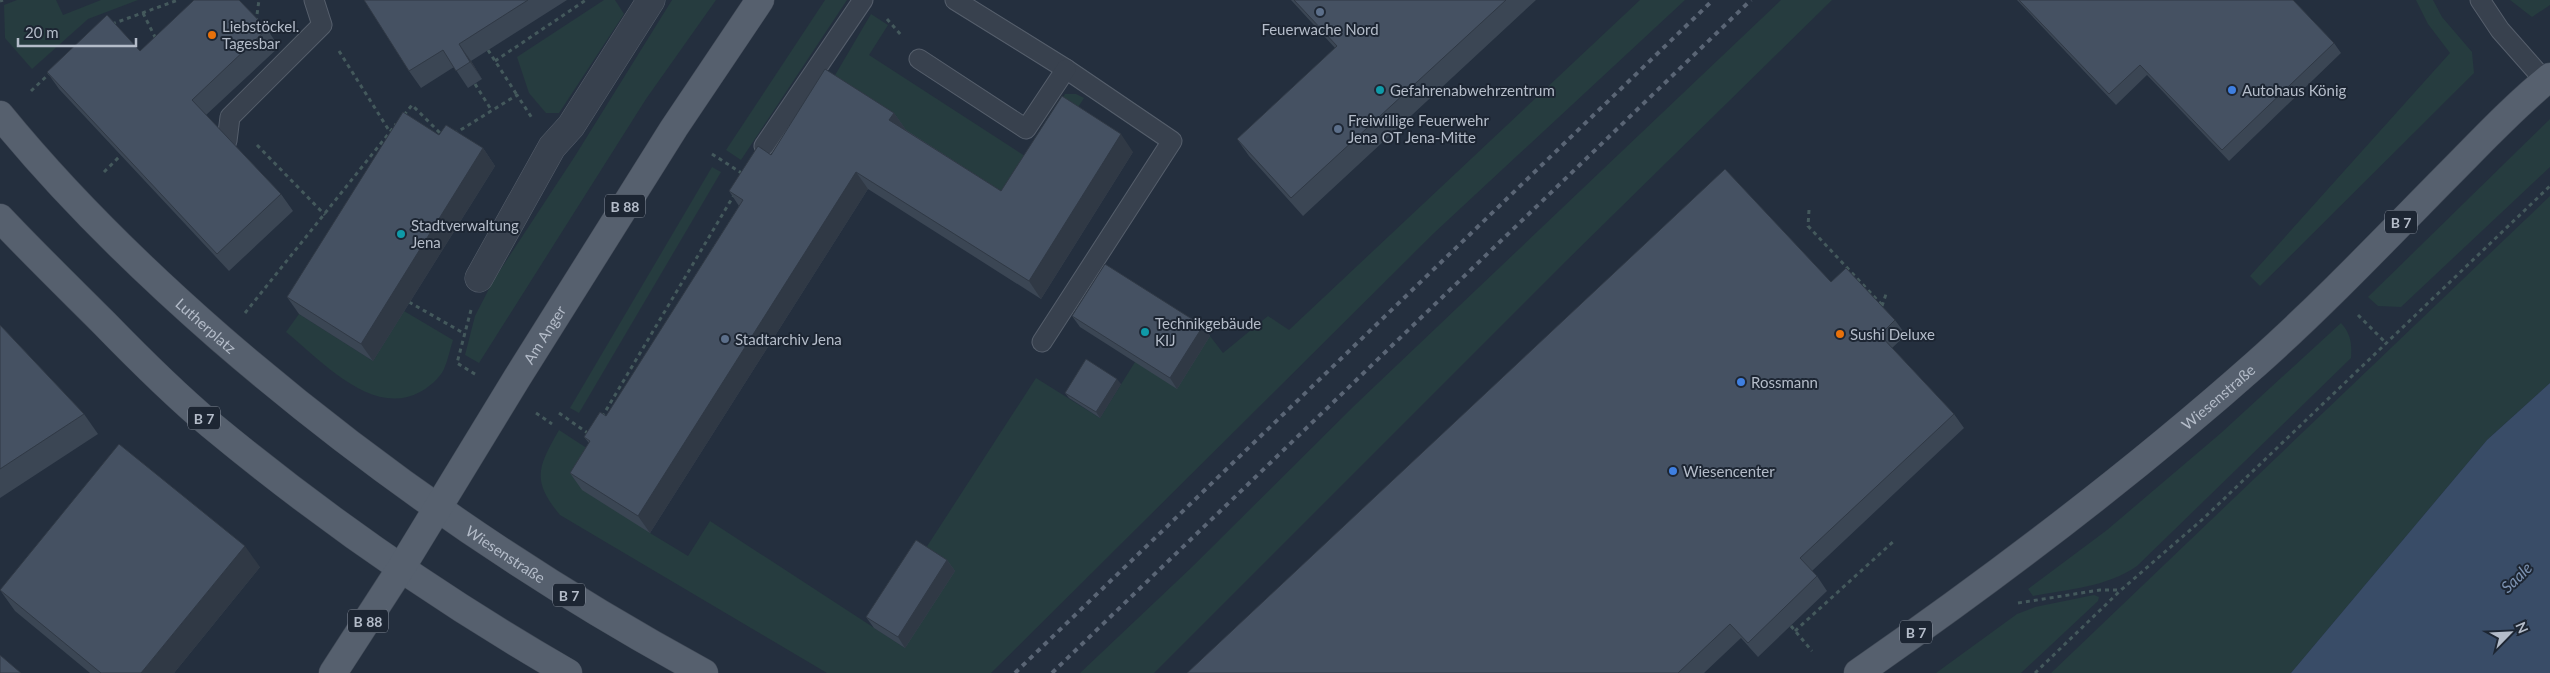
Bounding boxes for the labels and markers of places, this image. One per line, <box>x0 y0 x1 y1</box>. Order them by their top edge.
marker: Feuerwache Nord <box>1314 6 1326 18</box>
place label: Liebstöckel. Tagesbar <box>222 17 299 52</box>
place label: Feuerwache Nord <box>1261 20 1379 38</box>
marker: Liebstöckel. Tagesbar <box>206 29 218 41</box>
place label: Gefahrenabwehrzentrum <box>1390 81 1555 99</box>
place label: Autohaus König <box>2242 81 2347 99</box>
marker: Gefahrenabwehrzentrum <box>1374 84 1386 96</box>
marker: Autohaus König <box>2226 84 2238 96</box>
place label: Freiwillige Feuerwehr Jena OT Jena-Mitte <box>1348 111 1489 146</box>
marker: Freiwillige Feuerwehr Jena OT Jena-Mitte <box>1332 123 1344 135</box>
place label: Stadtverwaltung Jena <box>411 216 519 251</box>
marker: Stadtverwaltung Jena <box>395 228 407 240</box>
place label: Technikgebäude KIJ <box>1155 314 1261 349</box>
place label: Sushi Deluxe <box>1850 325 1935 343</box>
marker: Technikgebäude KIJ <box>1139 326 1151 338</box>
marker: Sushi Deluxe <box>1834 328 1846 340</box>
place label: Stadtarchiv Jena <box>735 330 842 348</box>
marker: Stadtarchiv Jena <box>719 333 731 345</box>
place label: Rossmann <box>1751 373 1818 391</box>
marker: Rossmann <box>1735 376 1747 388</box>
place label: Wiesencenter <box>1683 462 1775 480</box>
marker: Wiesencenter <box>1667 465 1679 477</box>

